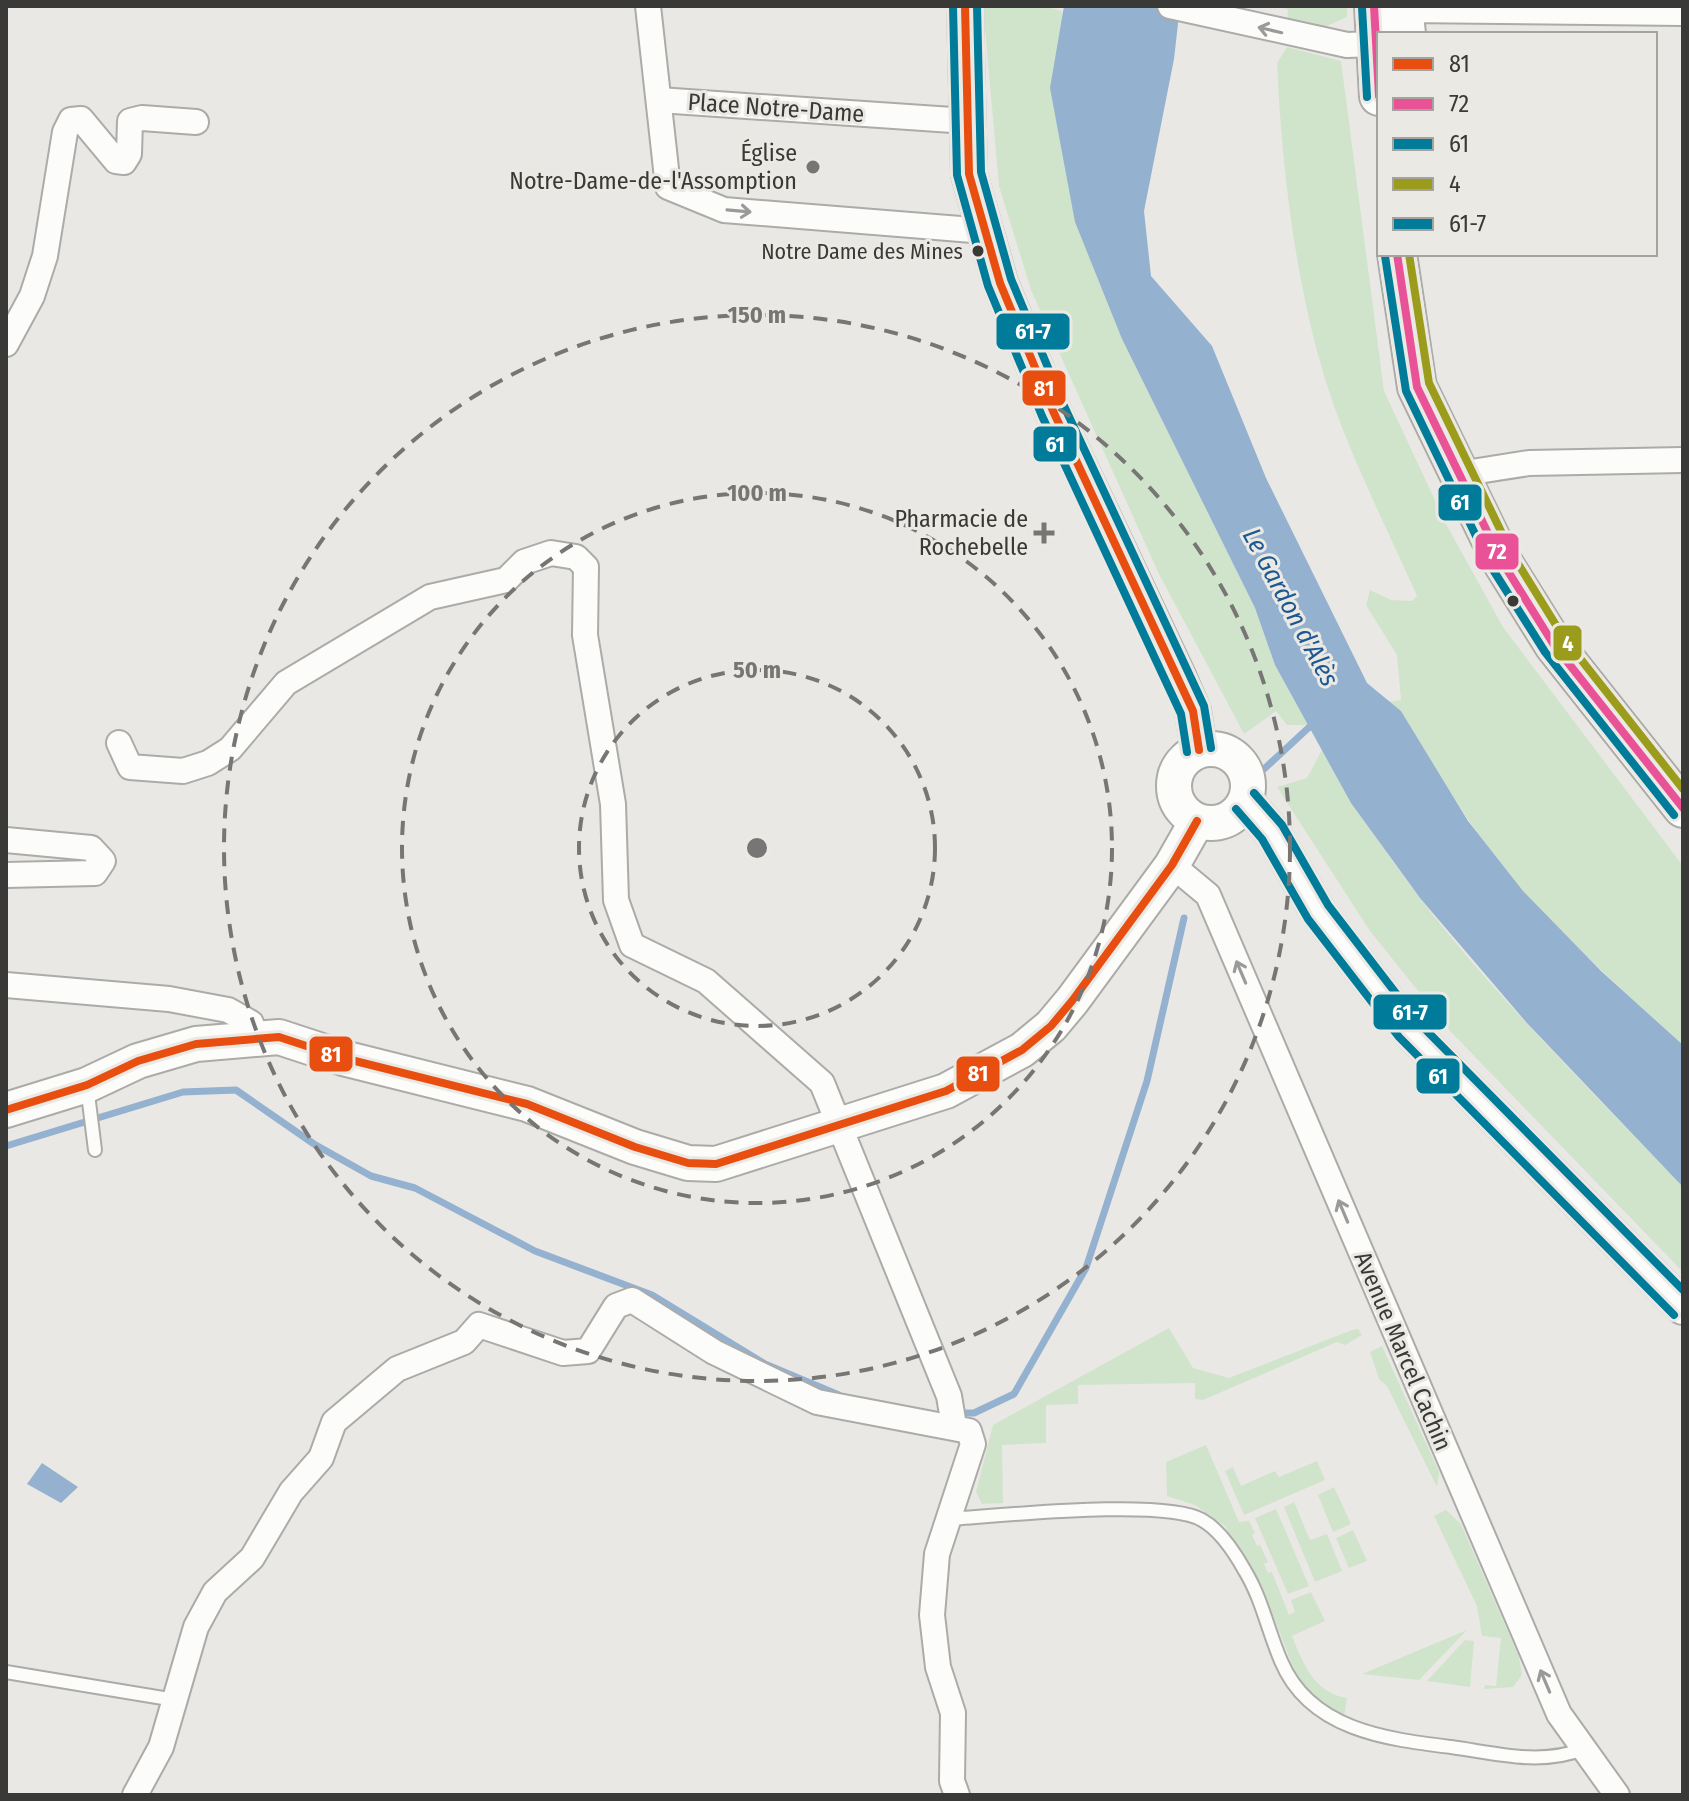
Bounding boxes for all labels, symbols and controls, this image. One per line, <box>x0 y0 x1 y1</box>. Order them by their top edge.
one-way arrow <box>1258 21 1284 36</box>
legend <box>1377 32 1657 256</box>
text: 81 <box>1449 50 1470 78</box>
street label: Place Notre-Dame <box>687 88 865 128</box>
text: 72 <box>1449 90 1469 118</box>
text: 61 <box>1449 130 1469 158</box>
place label: Église Notre-Dame-de-l'Assomption <box>509 138 797 195</box>
marker: Église Notre-Dame-de-l'Assomption <box>804 158 822 176</box>
text: 4 <box>1449 170 1461 198</box>
one-way arrow <box>725 204 752 219</box>
text: 61-7 <box>1449 210 1487 238</box>
place label: Notre Dame des Mines <box>761 238 963 265</box>
marker: Notre Dame des Mines <box>970 243 986 259</box>
text: 150 m <box>728 301 786 329</box>
line badge: 61-7 <box>995 312 1071 351</box>
text: 61-7 <box>1015 318 1052 345</box>
line badge: 81 <box>1021 369 1067 407</box>
text: 81 <box>1034 375 1054 402</box>
line badge: 61 <box>1032 425 1078 463</box>
text: 61 <box>1045 431 1065 458</box>
text: 100 m <box>727 479 787 507</box>
line badge: 61 <box>1437 483 1483 522</box>
text: 61 <box>1450 489 1470 516</box>
place label: Pharmacie de Rochebelle <box>894 505 1028 561</box>
water label: Le Gardon d'Alès <box>1236 523 1345 692</box>
marker: Pharmacie de Rochebelle <box>1035 524 1053 542</box>
line badge: 72 <box>1474 532 1520 571</box>
text: 72 <box>1487 538 1507 565</box>
unlabelled marker <box>1505 593 1521 609</box>
line badge: 4 <box>1552 624 1583 662</box>
text: 4 <box>1562 630 1574 657</box>
text: 50 m <box>733 656 781 684</box>
centre of rings <box>743 834 771 862</box>
one-way arrow <box>1232 960 1247 985</box>
line badge: 61-7 <box>1372 993 1448 1031</box>
text: 61-7 <box>1392 999 1429 1026</box>
line badge: 81 <box>308 1035 354 1073</box>
text: 81 <box>321 1041 341 1068</box>
line badge: 81 <box>955 1055 1001 1093</box>
line badge: 61 <box>1415 1057 1461 1095</box>
text: 81 <box>968 1060 988 1087</box>
text: 61 <box>1428 1063 1448 1090</box>
one-way arrow <box>1335 1199 1350 1223</box>
street label: Avenue Marcel Cachin <box>1348 1247 1458 1455</box>
one-way arrow <box>1537 1669 1552 1694</box>

